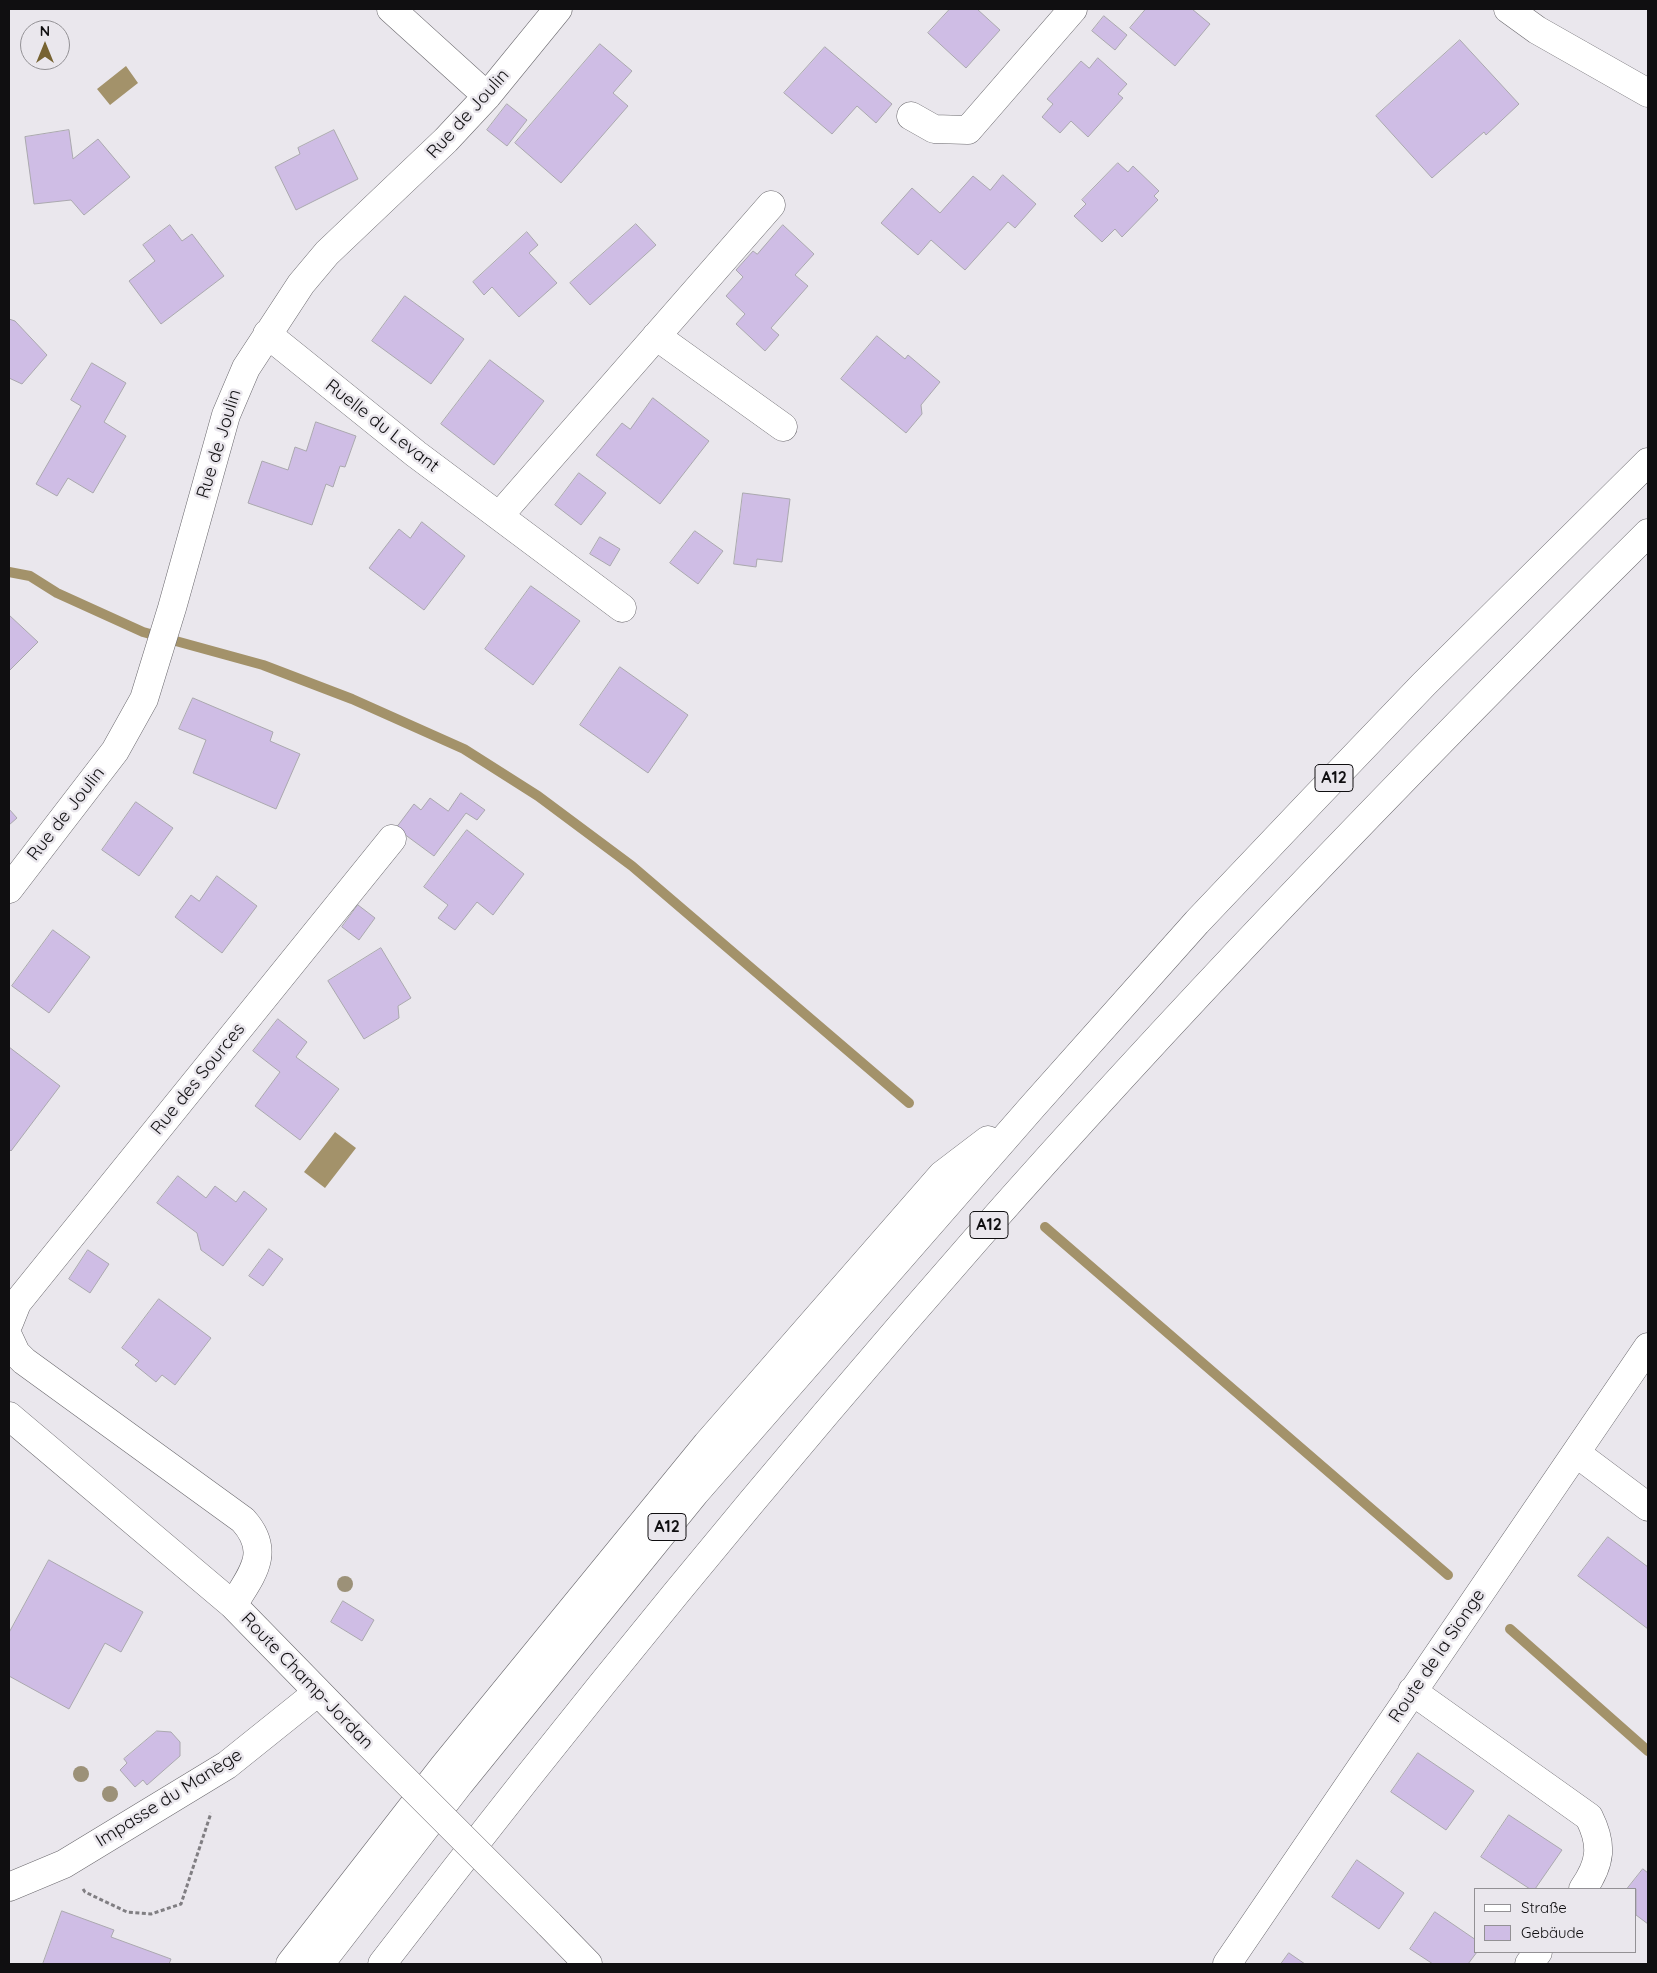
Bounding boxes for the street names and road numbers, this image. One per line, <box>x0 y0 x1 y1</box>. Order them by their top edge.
street label: Rue de Joulin <box>422 65 514 163</box>
street label: Ruelle du Levant <box>321 375 443 477</box>
street label: Rue de Joulin <box>192 387 246 501</box>
street label: Rue de Joulin <box>23 763 109 865</box>
road number: A12 <box>1315 764 1353 791</box>
street label: Rue des Sources <box>146 1019 250 1139</box>
road number: A12 <box>970 1212 1008 1238</box>
road number: A12 <box>648 1514 686 1540</box>
street label: Route de la Sionge <box>1384 1585 1490 1727</box>
street label: Route Champ-Jordan <box>236 1608 378 1754</box>
street label: Impasse du Manège <box>92 1744 246 1852</box>

